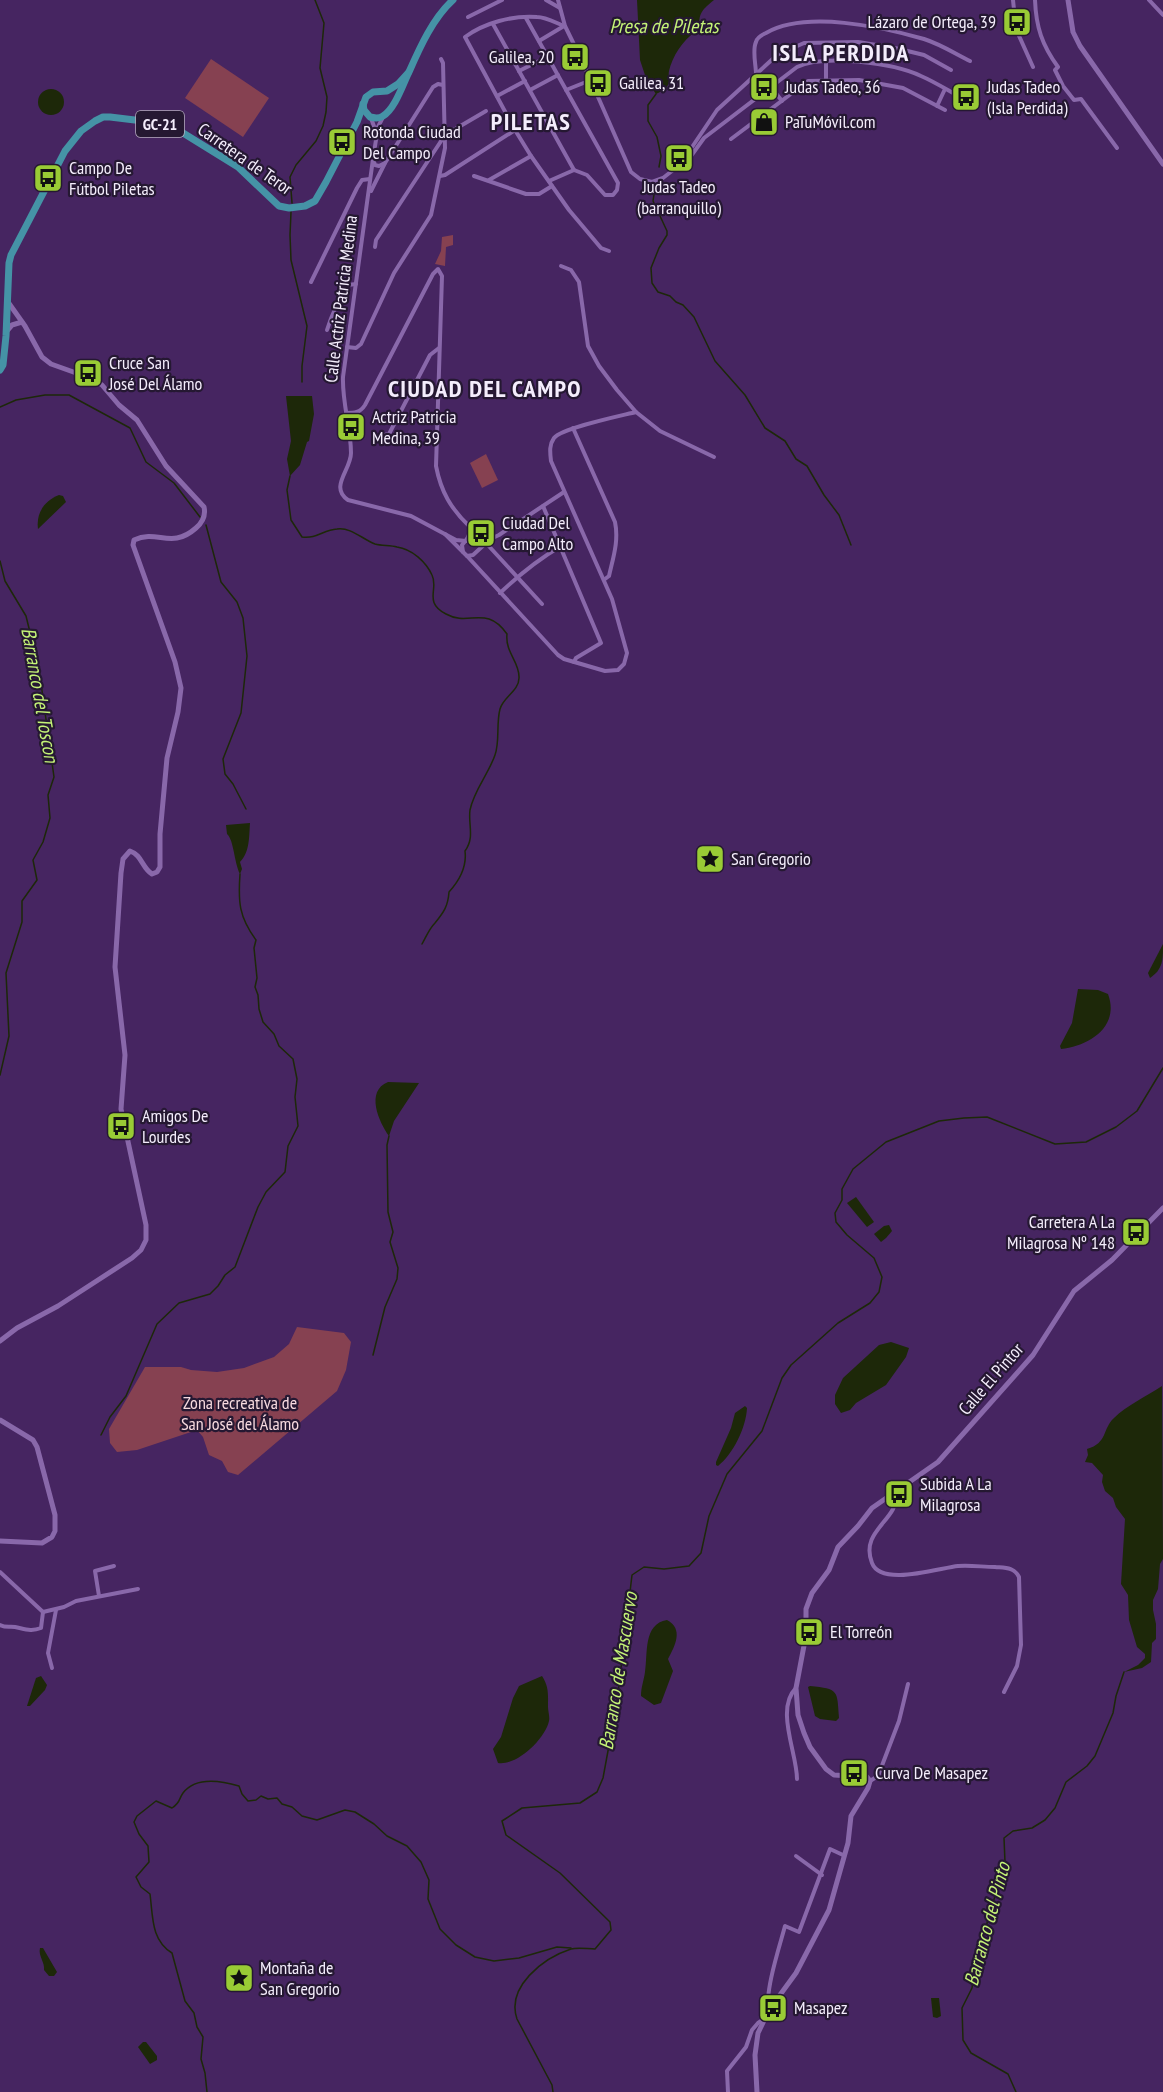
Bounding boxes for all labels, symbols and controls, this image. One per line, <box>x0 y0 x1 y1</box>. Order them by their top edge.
bus stop icon: Lázaro de Ortega, 39 <box>1001 6 1033 38</box>
place label: Lázaro de Ortega, 39 <box>868 10 996 33</box>
water label: Presa de Piletas <box>610 13 721 39</box>
district label: ISLA PERDIDA <box>772 37 910 68</box>
bus stop icon: Galilea, 20 <box>559 41 591 73</box>
place label: Galilea, 20 <box>489 45 554 68</box>
bus stop icon: Galilea, 31 <box>582 67 614 99</box>
place label: Galilea, 31 <box>619 71 684 94</box>
bus stop icon: Judas Tadeo, 36 <box>748 71 780 103</box>
place label: Judas Tadeo, 36 <box>784 75 880 98</box>
place label: Judas Tadeo (Isla Perdida) <box>986 75 1068 119</box>
bus stop icon: Judas Tadeo (Isla Perdida) <box>950 81 982 113</box>
district label: PILETAS <box>491 106 571 137</box>
shop icon: PaTuMóvil.com <box>748 106 780 138</box>
place label: PaTuMóvil.com <box>785 110 875 133</box>
road number: GC-21 <box>136 111 184 137</box>
street label: Carretera de Teror <box>193 117 297 200</box>
place label: Rotonda Ciudad Del Campo <box>363 120 461 164</box>
bus stop icon: Rotonda Ciudad Del Campo <box>326 126 358 158</box>
bus stop icon: Judas Tadeo (barranquillo) <box>663 142 695 174</box>
place label: Campo De Fútbol Piletas <box>69 156 155 200</box>
bus stop icon: Campo De Fútbol Piletas <box>32 162 64 194</box>
place label: Judas Tadeo (barranquillo) <box>637 175 722 219</box>
street label: Calle Actriz Patricia Medina <box>319 214 362 384</box>
place label: Cruce San José Del Álamo <box>108 351 202 395</box>
bus stop icon: Cruce San José Del Álamo <box>72 357 104 389</box>
district label: CIUDAD DEL CAMPO <box>388 373 582 404</box>
place label: Actriz Patricia Medina, 39 <box>372 405 457 449</box>
bus stop icon: Actriz Patricia Medina, 39 <box>335 411 367 443</box>
place label: Ciudad Del Campo Alto <box>502 511 573 555</box>
bus stop icon: Ciudad Del Campo Alto <box>465 517 497 549</box>
water label: Barranco del Toscon <box>15 625 65 766</box>
place icon: San Gregorio <box>694 843 726 875</box>
place label: San Gregorio <box>731 847 811 870</box>
place label: Amigos De Lourdes <box>142 1104 208 1148</box>
bus stop icon: Amigos De Lourdes <box>105 1110 137 1142</box>
place label: Carretera A La Milagrosa Nº 148 <box>1007 1210 1115 1254</box>
bus stop icon: Carretera A La Milagrosa Nº 148 <box>1120 1216 1152 1248</box>
street label: Calle El Pintor <box>953 1338 1028 1419</box>
park label: Zona recreativa de San José del Álamo <box>181 1391 299 1435</box>
place label: Subida A La Milagrosa <box>920 1472 992 1516</box>
bus stop icon: Subida A La Milagrosa <box>883 1478 915 1510</box>
water label: Barranco de Mascuervo <box>593 1589 644 1752</box>
bus stop icon: El Torreón <box>793 1616 825 1648</box>
place label: El Torreón <box>830 1620 892 1643</box>
bus stop icon: Curva De Masapez <box>838 1757 870 1789</box>
place label: Curva De Masapez <box>875 1761 988 1784</box>
water label: Barranco del Pinto <box>958 1858 1016 1989</box>
place label: Montaña de San Gregorio <box>260 1956 340 2000</box>
place icon: Montaña de San Gregorio <box>223 1962 255 1994</box>
bus stop icon: Masapez <box>757 1992 789 2024</box>
place label: Masapez <box>794 1996 848 2019</box>

